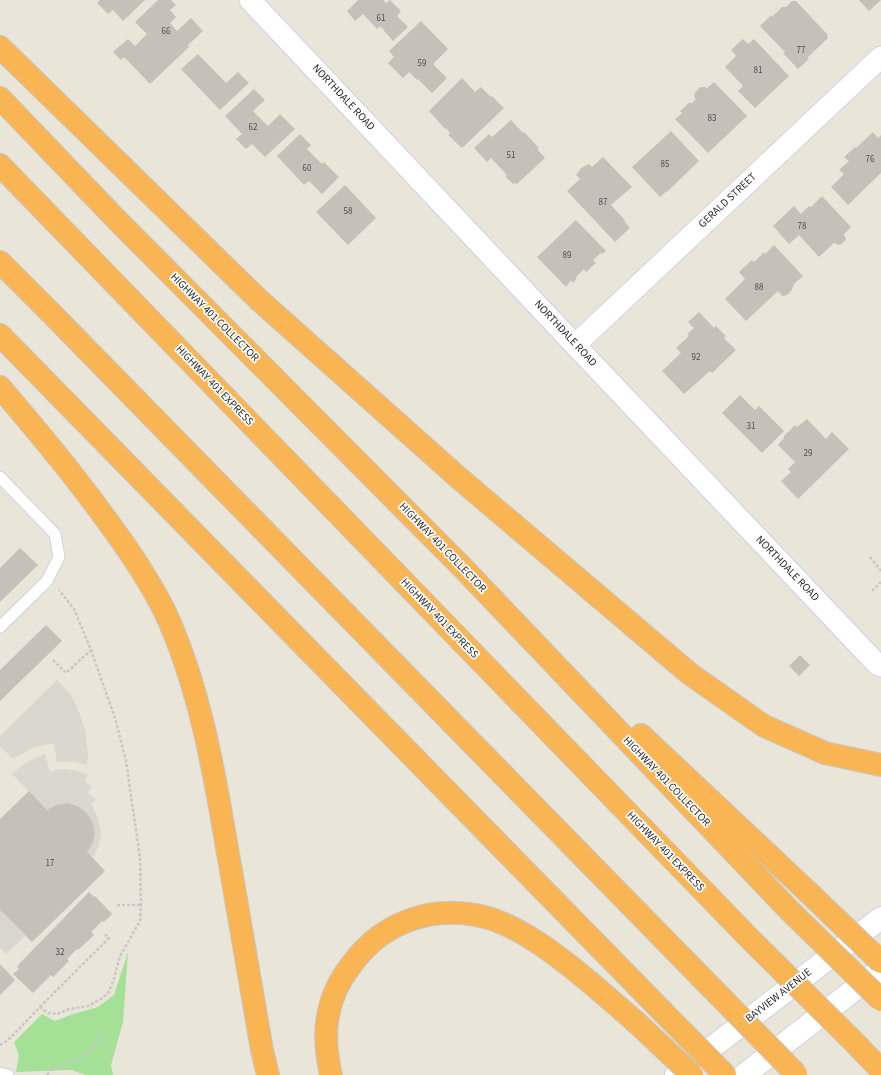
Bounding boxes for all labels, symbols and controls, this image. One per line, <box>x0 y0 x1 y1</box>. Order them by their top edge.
house number: 61 <box>377 14 385 24</box>
house number: 66 <box>162 27 170 37</box>
house number: 77 <box>797 46 805 56</box>
house number: 59 <box>418 59 426 69</box>
street label: NORTHDALE ROAD <box>309 62 377 134</box>
house number: 81 <box>754 66 762 76</box>
house number: 83 <box>708 114 716 124</box>
house number: 62 <box>249 123 257 133</box>
house number: 51 <box>507 151 515 161</box>
house number: 76 <box>866 155 874 165</box>
house number: 85 <box>661 160 669 170</box>
house number: 60 <box>303 164 311 174</box>
street label: GERALD STREET <box>696 171 760 231</box>
house number: 87 <box>599 198 607 208</box>
house number: 58 <box>344 207 352 217</box>
house number: 78 <box>798 222 806 232</box>
house number: 89 <box>563 251 571 261</box>
street label: HIGHWAY 401 COLLECTOR <box>167 271 261 365</box>
house number: 88 <box>755 283 763 293</box>
street label: NORTHDALE ROAD <box>531 298 599 370</box>
street label: HIGHWAY 401 EXPRESS <box>172 343 256 429</box>
house number: 92 <box>692 353 700 363</box>
house number: 31 <box>747 422 755 432</box>
house number: 29 <box>804 449 812 459</box>
street label: HIGHWAY 401 COLLECTOR <box>396 500 488 596</box>
street label: NORTHDALE ROAD <box>752 534 822 604</box>
street label: HIGHWAY 401 EXPRESS <box>397 576 481 662</box>
street label: HIGHWAY 401 COLLECTOR <box>620 734 712 830</box>
street label: HIGHWAY 401 EXPRESS <box>623 809 707 895</box>
house number: 17 <box>46 859 54 869</box>
house number: 32 <box>56 948 64 958</box>
street label: BAYVIEW AVENUE <box>743 966 815 1026</box>

